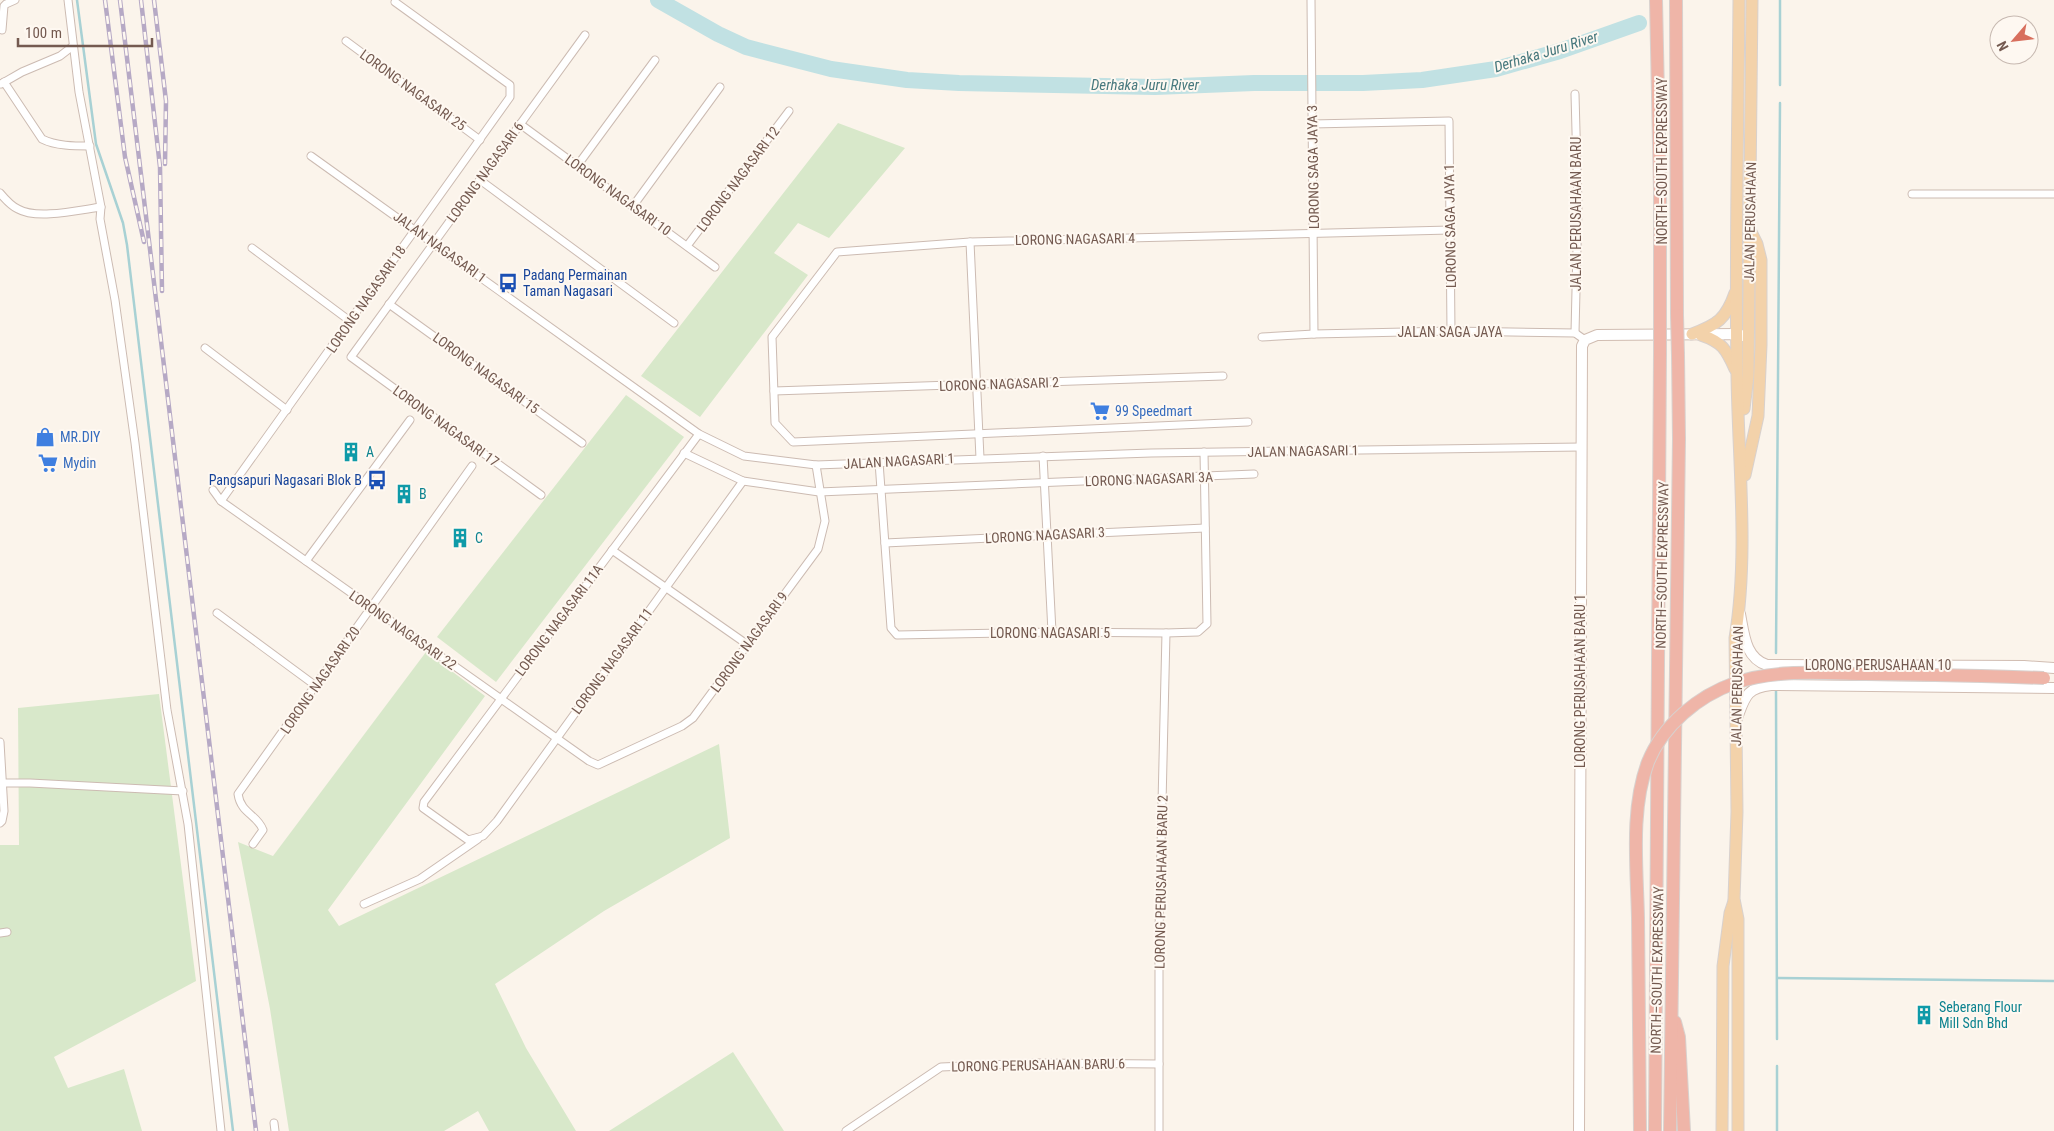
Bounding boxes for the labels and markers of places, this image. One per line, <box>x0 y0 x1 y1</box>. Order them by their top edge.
place label: Padang Permainan Taman Nagasari <box>523 267 627 299</box>
bus stop icon: Padang Permainan Taman Nagasari <box>497 272 519 294</box>
supermarket icon: 99 Speedmart <box>1089 400 1111 422</box>
place label: 99 Speedmart <box>1115 403 1192 419</box>
shop icon: MR.DIY <box>34 426 56 448</box>
place label: MR.DIY <box>60 429 101 445</box>
building icon: A <box>340 441 362 463</box>
place label: A <box>366 444 374 460</box>
supermarket icon: Mydin <box>37 452 59 474</box>
place label: Mydin <box>63 455 96 471</box>
bus stop icon: Pangsapuri Nagasari Blok B <box>366 469 388 491</box>
place label: Pangsapuri Nagasari Blok B <box>209 472 362 488</box>
building icon: B <box>393 483 415 505</box>
place label: B <box>419 486 427 502</box>
building icon: C <box>449 527 471 549</box>
place label: C <box>475 530 483 546</box>
place label: Seberang Flour Mill Sdn Bhd <box>1939 999 2022 1031</box>
building icon: Seberang Flour Mill Sdn Bhd <box>1913 1004 1935 1026</box>

